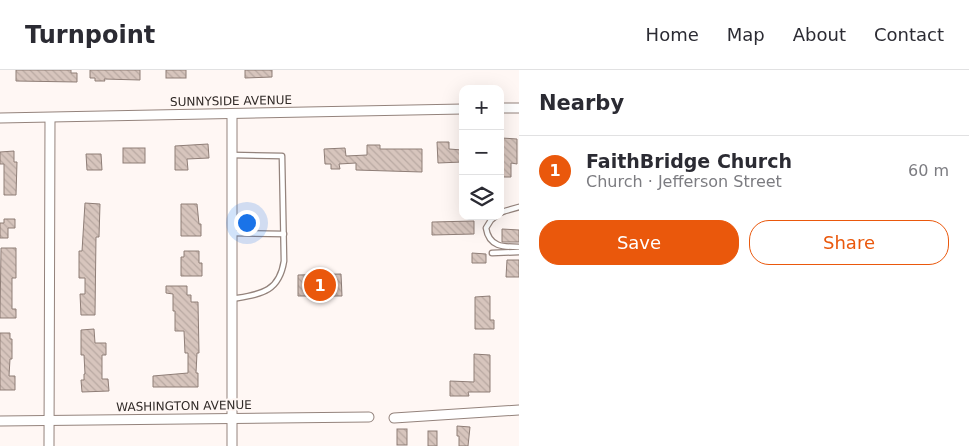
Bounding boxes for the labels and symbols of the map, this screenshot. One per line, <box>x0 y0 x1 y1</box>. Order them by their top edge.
street label: SUNNYSIDE AVENUE <box>170 93 292 109</box>
your location <box>234 210 260 236</box>
pin: 1 <box>304 266 336 304</box>
street label: WASHINGTON AVENUE <box>116 398 252 414</box>

